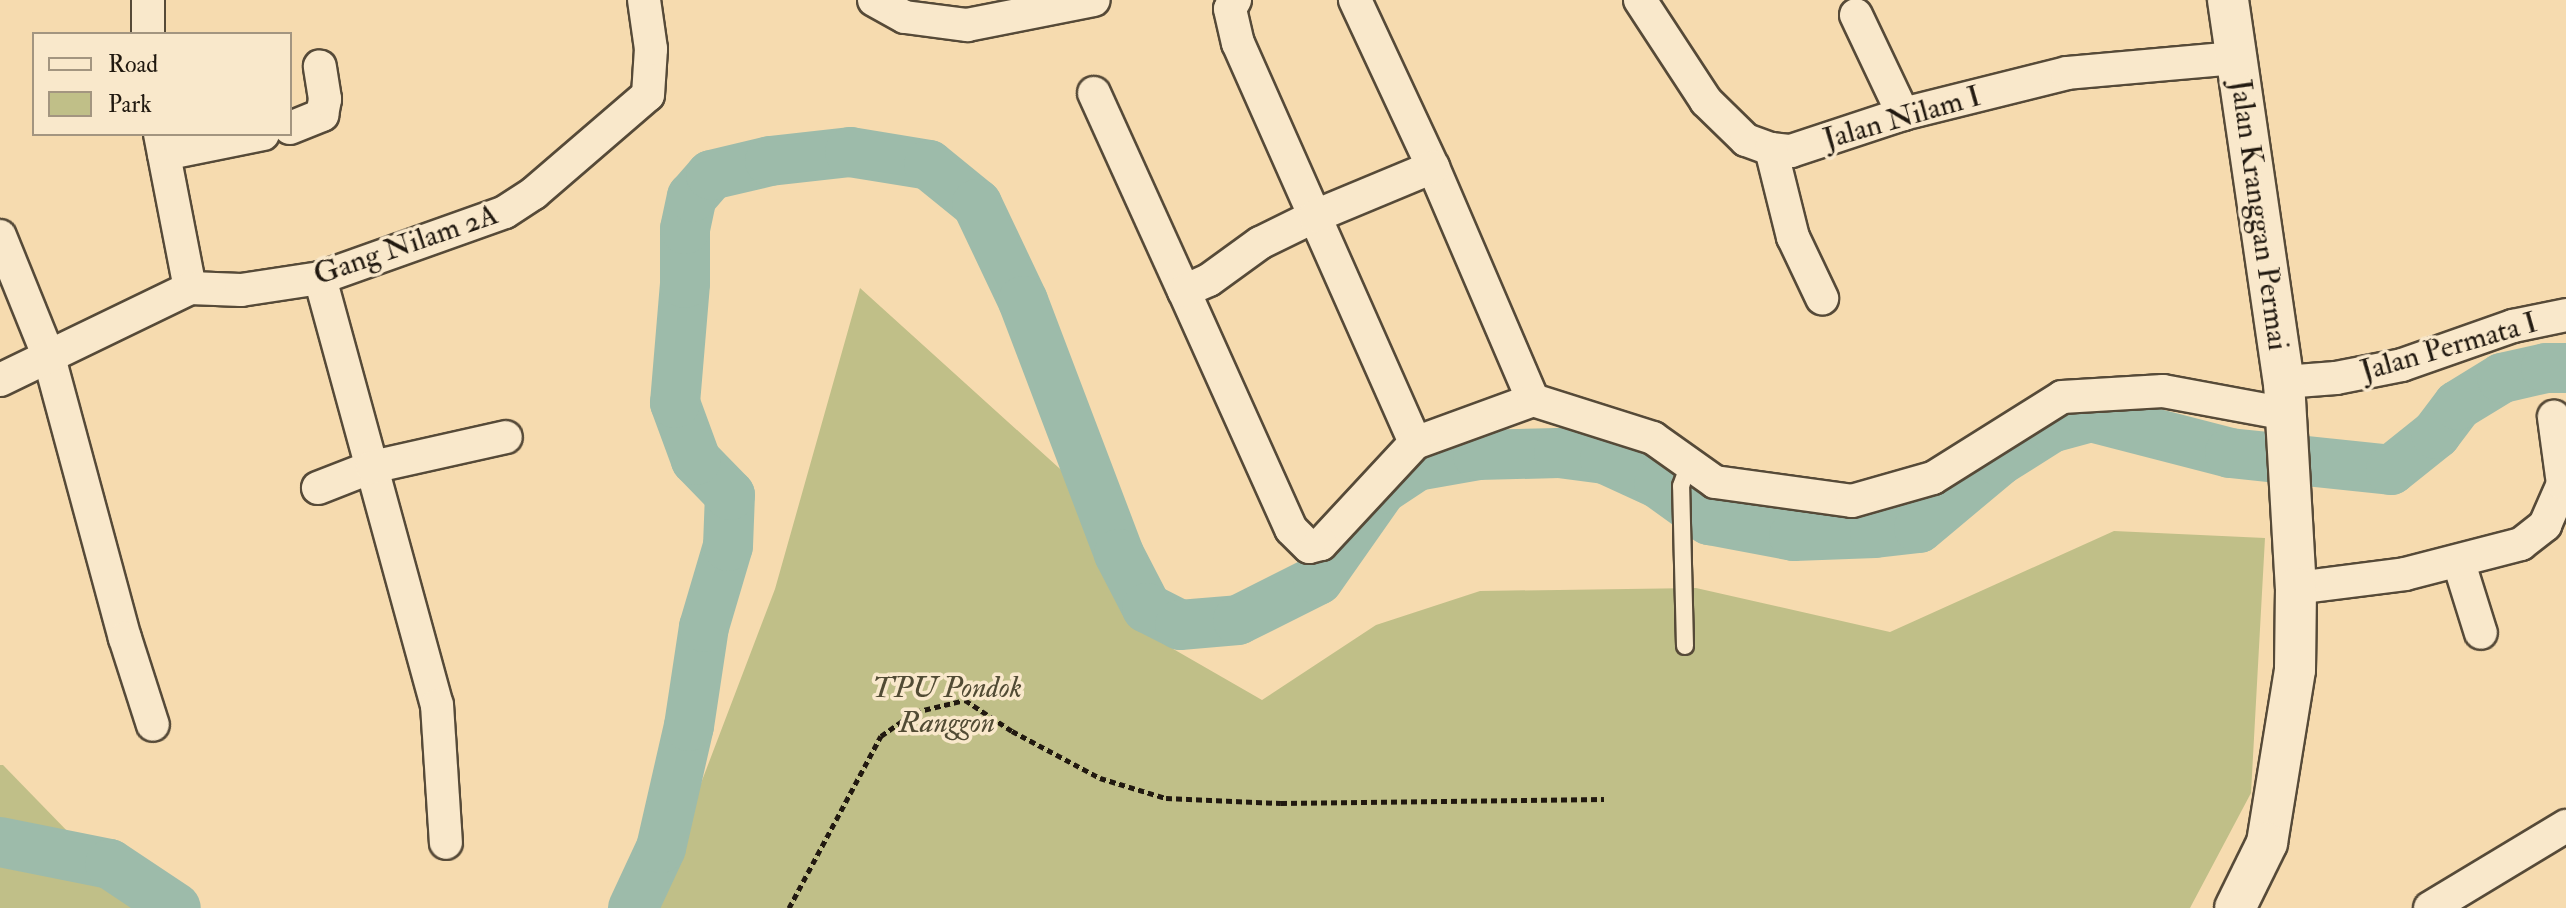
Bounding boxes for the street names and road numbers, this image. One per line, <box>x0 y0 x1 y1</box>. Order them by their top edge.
street label: Jalan Kranggan Permai <box>2222 77 2296 353</box>
street label: Jalan Nilam I <box>1819 78 1985 158</box>
street label: Gang Nilam 2A <box>309 197 503 293</box>
street label: Jalan Permata I <box>2356 305 2542 389</box>

